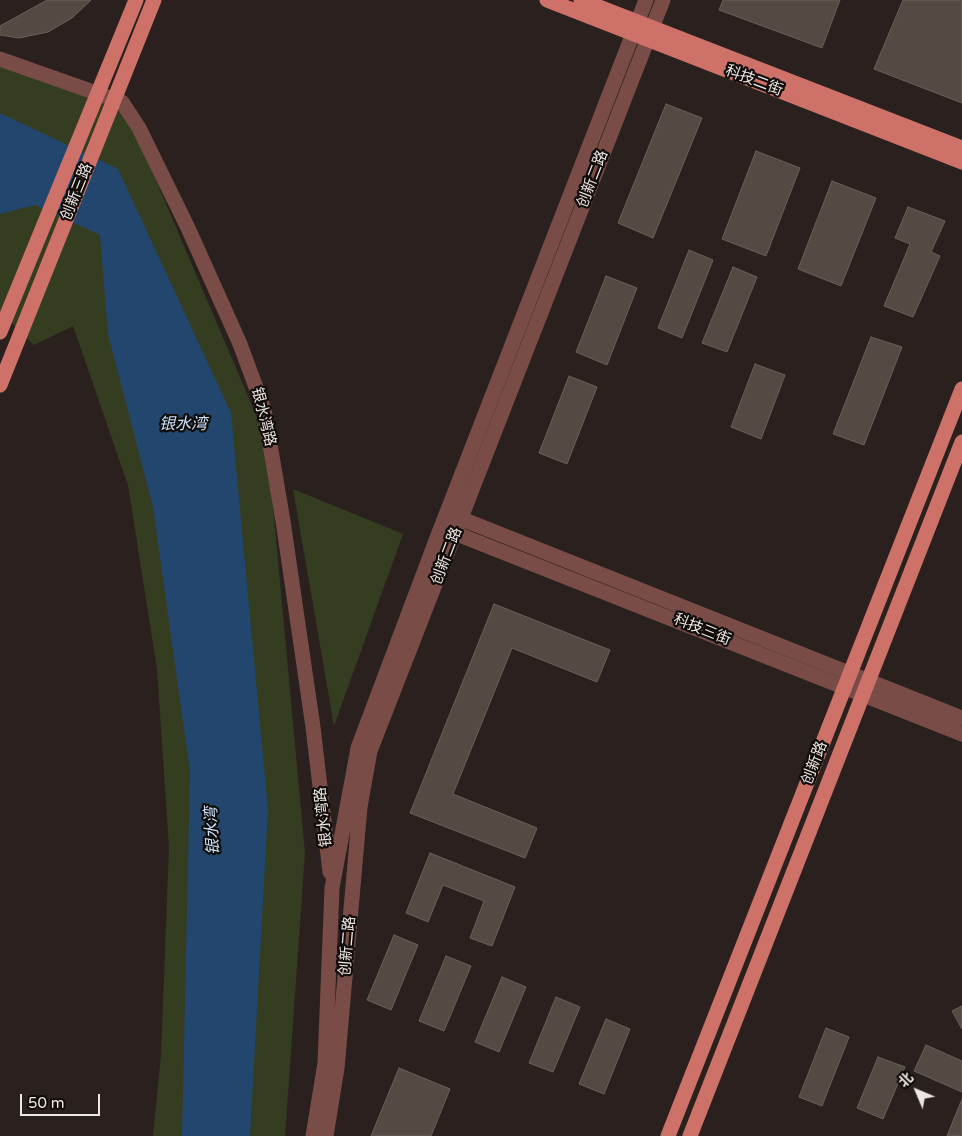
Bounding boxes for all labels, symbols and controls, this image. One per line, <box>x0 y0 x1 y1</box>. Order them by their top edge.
street label: 科技二街 <box>723 62 785 100</box>
street label: 创新二路 <box>574 148 612 210</box>
street label: 创新三路 <box>57 161 97 223</box>
street label: 银水湾路 <box>247 386 279 448</box>
water label: 银水湾 <box>159 415 207 435</box>
street label: 创新二路 <box>428 525 466 587</box>
street label: 科技三街 <box>671 610 733 650</box>
street label: 创新路 <box>799 739 831 787</box>
street label: 银水湾路 <box>312 786 336 848</box>
water label: 银水湾 <box>202 807 224 855</box>
street label: 创新二路 <box>336 915 360 977</box>
north arrow <box>892 1066 942 1116</box>
text: 北 <box>895 1069 917 1091</box>
scale bar <box>22 1084 102 1116</box>
text: 50 m <box>28 1094 65 1112</box>

